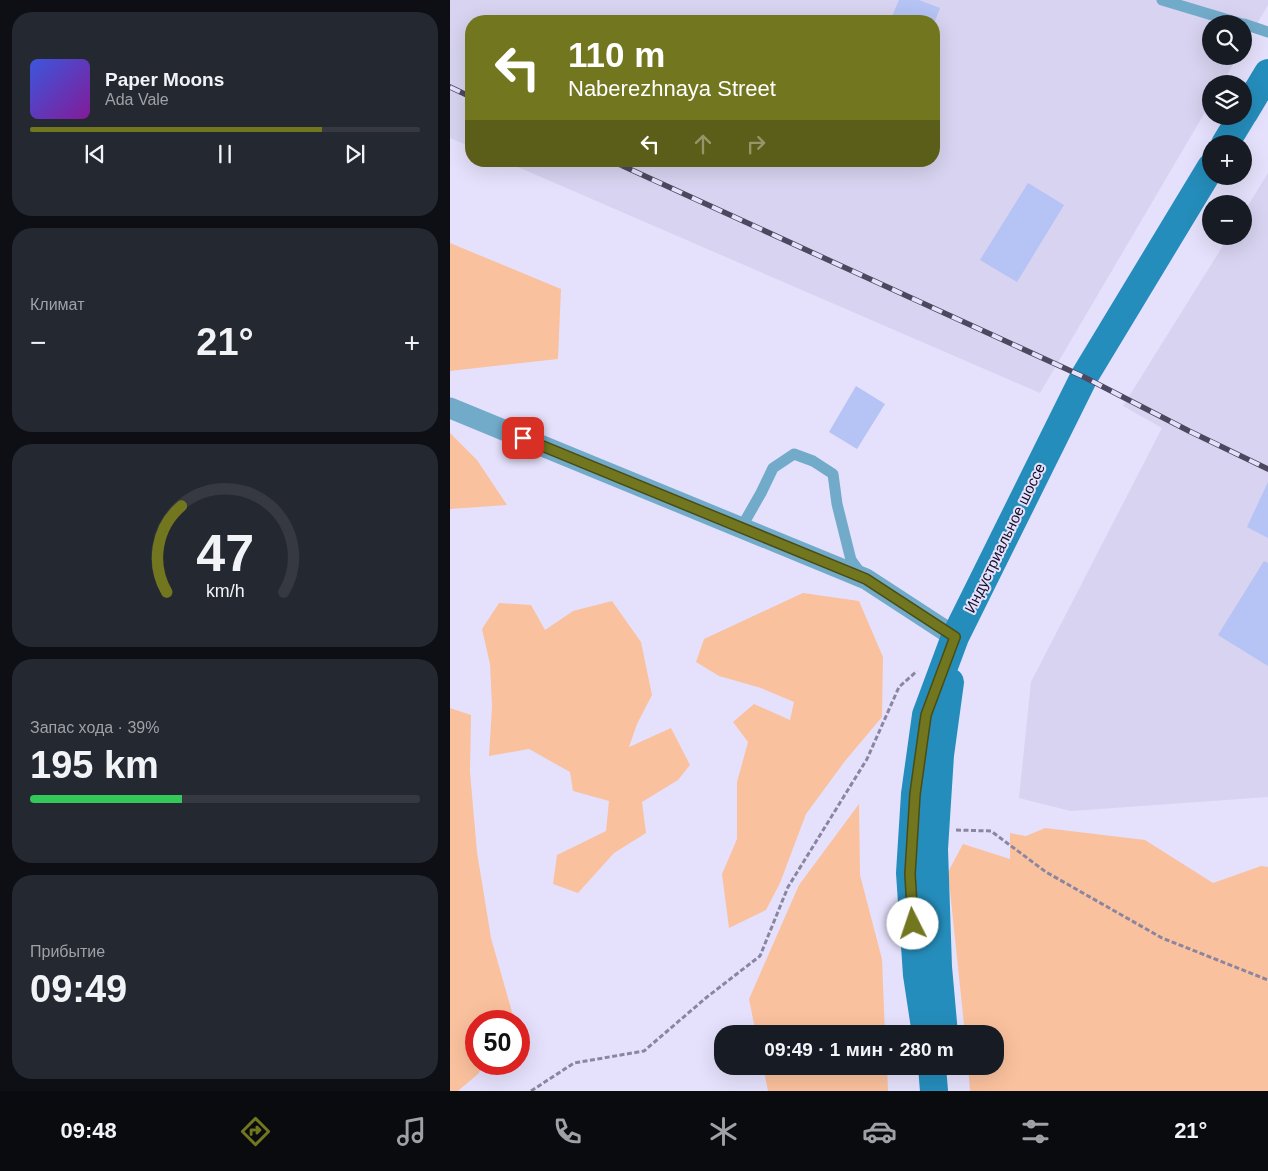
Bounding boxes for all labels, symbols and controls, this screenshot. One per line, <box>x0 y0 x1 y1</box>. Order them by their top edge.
map controls <box>1202 15 1252 245</box>
button: search <box>1202 15 1252 65</box>
icon: left <box>485 35 550 100</box>
text: 110 m <box>568 35 665 74</box>
text: Paper Moons <box>105 69 224 90</box>
button: layers <box>1202 75 1252 125</box>
text: Naberezhnaya Street <box>568 76 776 101</box>
text: Ada Vale <box>105 91 169 108</box>
icon: left <box>636 130 664 158</box>
icon: ahead <box>689 130 717 158</box>
icon: right <box>742 130 770 158</box>
button: + <box>1202 135 1252 185</box>
icon: previous <box>81 140 109 168</box>
icon: pause <box>211 140 239 168</box>
icon: next <box>341 140 369 168</box>
button: − <box>1202 195 1252 245</box>
text: Климат <box>30 296 84 313</box>
text: 21° <box>196 321 254 363</box>
text: − <box>30 327 46 358</box>
text: + <box>404 327 420 358</box>
pin <box>502 417 544 459</box>
icon: arrive <box>509 424 537 452</box>
street label: Индустриальное шоссе <box>961 460 1048 615</box>
text: 47 <box>196 524 254 582</box>
text: km/h <box>206 581 244 601</box>
text: Запас хода · 39% <box>30 719 159 736</box>
text: 195 km <box>30 744 159 786</box>
position arrow <box>886 897 938 949</box>
text: Прибытие <box>30 943 105 960</box>
text: 09:49 <box>30 968 127 1010</box>
speed limit sign: 50 <box>465 1010 530 1075</box>
text: 09:49 · 1 мин · 280 m <box>764 1039 954 1060</box>
icon: directions <box>238 1114 273 1149</box>
icon: music <box>394 1114 429 1149</box>
icon: phone <box>550 1114 585 1149</box>
icon: climate <box>706 1114 741 1149</box>
icon: car <box>862 1114 897 1149</box>
icon: filters <box>1018 1114 1053 1149</box>
text: 09:48 <box>61 1118 117 1143</box>
text: 21° <box>1174 1118 1207 1143</box>

